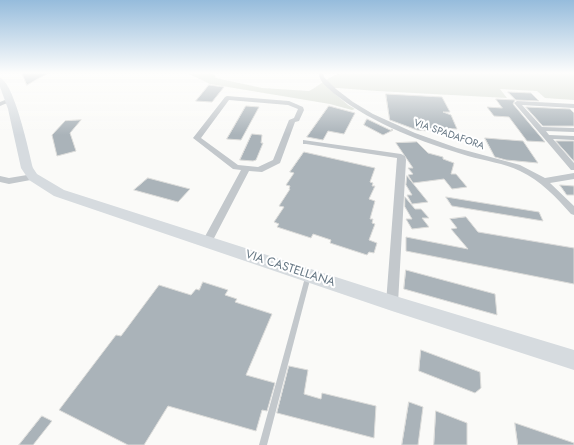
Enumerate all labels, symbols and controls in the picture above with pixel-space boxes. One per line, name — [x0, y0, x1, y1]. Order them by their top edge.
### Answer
street label: VIA SPADAFORA — [412, 117, 486, 153]
street label: VIA CASTELLANA — [243, 248, 337, 290]

